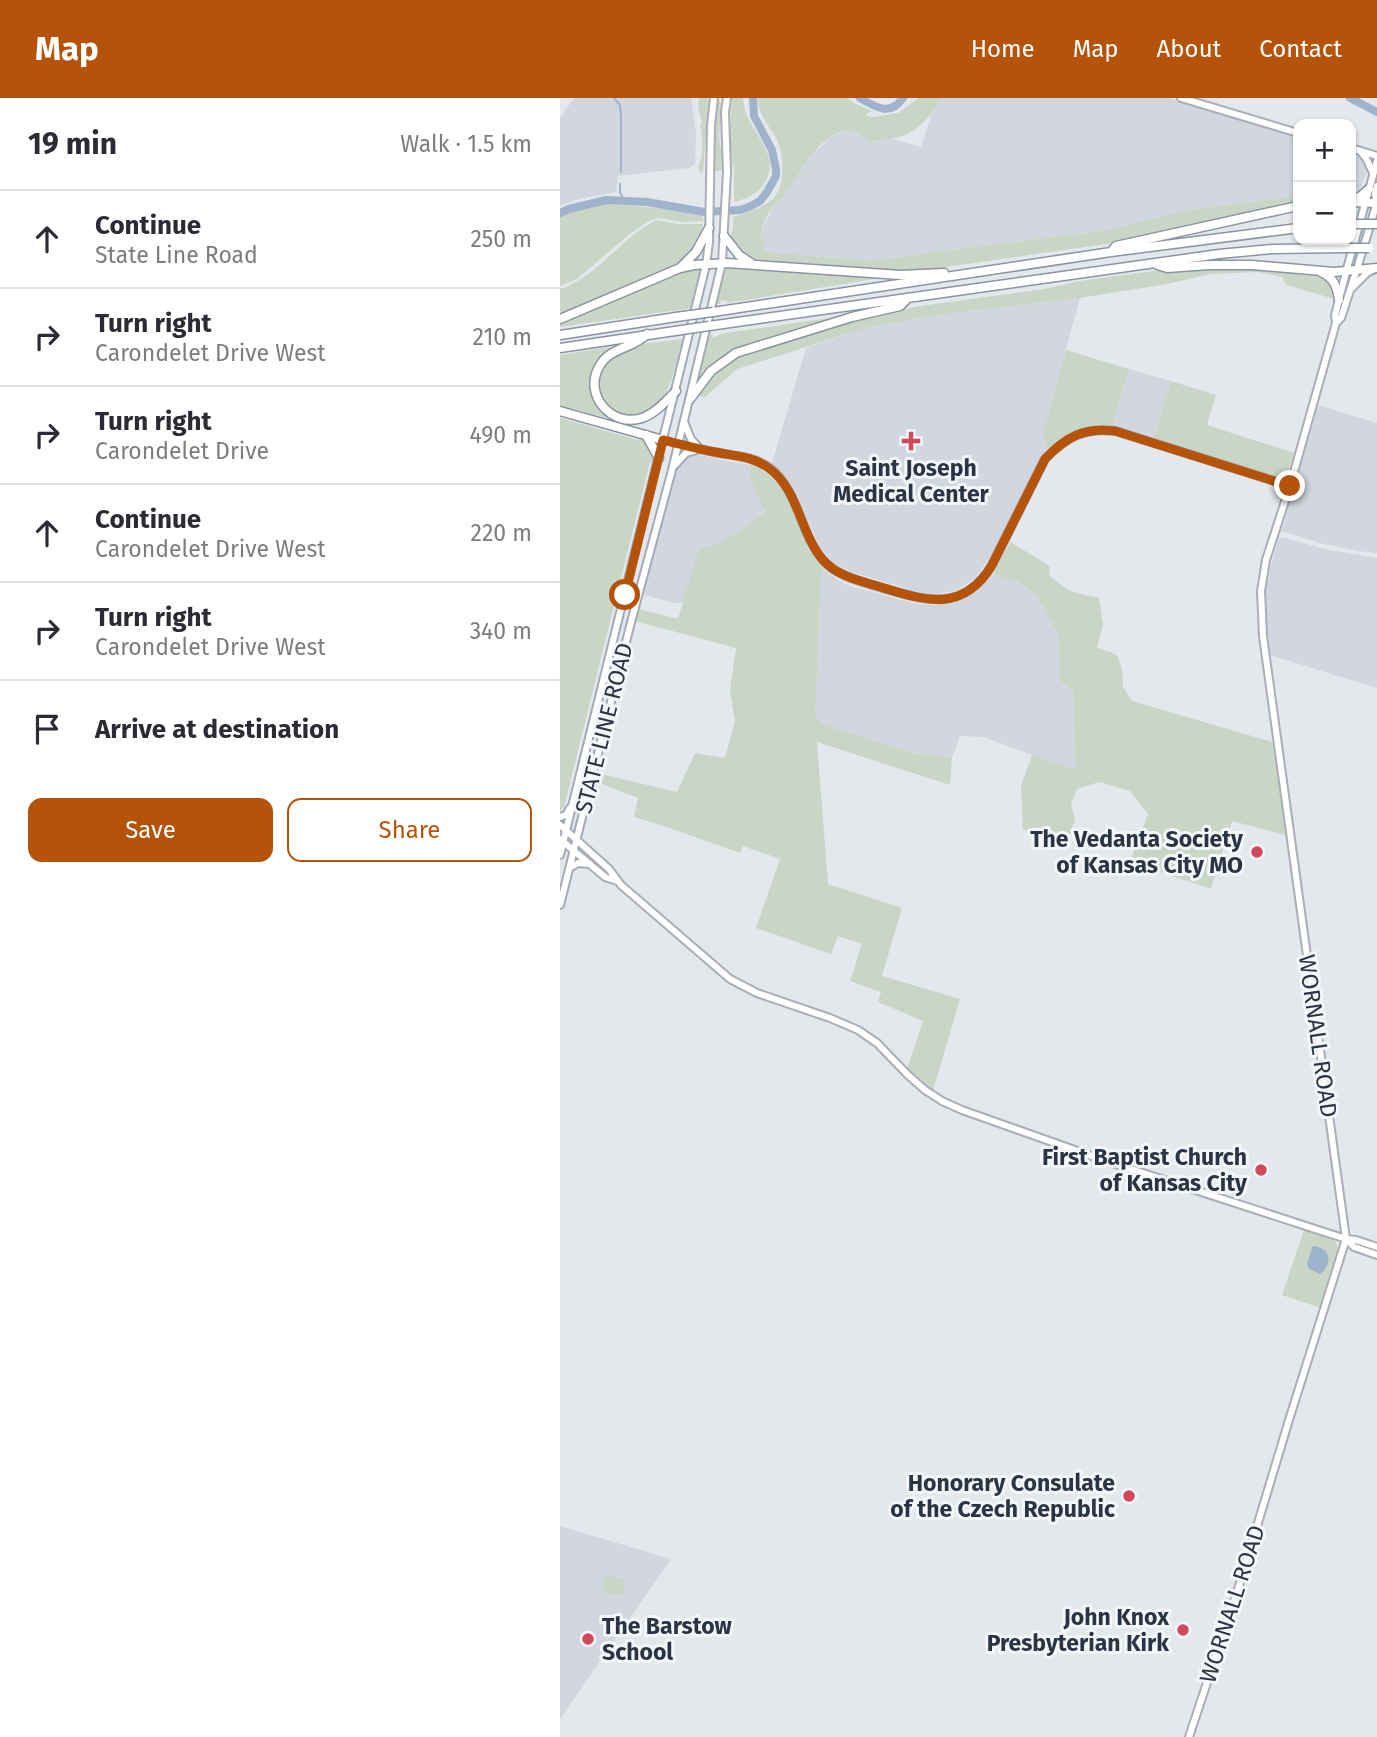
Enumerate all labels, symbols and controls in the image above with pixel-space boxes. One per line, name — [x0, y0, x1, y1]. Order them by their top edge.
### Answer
text: Map — [35, 29, 99, 69]
text: Home — [971, 35, 1035, 63]
text: Map — [1073, 35, 1119, 63]
text: About — [1157, 35, 1221, 63]
text: Contact — [1259, 35, 1342, 63]
map controls — [1293, 119, 1356, 245]
button: + — [1293, 119, 1356, 182]
text: 19 min — [28, 126, 117, 162]
text: Walk · 1.5 km — [400, 130, 532, 158]
button: − — [1293, 182, 1356, 245]
text: Continue — [95, 210, 201, 241]
icon: ahead — [28, 220, 66, 258]
text: 250 m — [470, 225, 532, 253]
text: State Line Road — [95, 241, 258, 269]
text: Turn right — [95, 308, 212, 339]
icon: right — [28, 318, 66, 356]
text: 210 m — [473, 323, 532, 351]
text: Carondelet Drive West — [95, 339, 325, 367]
text: Turn right — [95, 406, 212, 437]
icon: right — [28, 416, 66, 454]
text: 490 m — [470, 421, 532, 449]
marker: Saint Joseph Medical Center — [901, 431, 921, 451]
text: Carondelet Drive — [95, 437, 269, 465]
place label: Saint Joseph Medical Center — [833, 454, 990, 508]
route end — [1274, 470, 1305, 501]
text: Continue — [95, 504, 201, 535]
icon: ahead — [28, 514, 66, 552]
text: 220 m — [471, 519, 532, 547]
text: Carondelet Drive West — [95, 535, 325, 563]
route start — [609, 579, 640, 610]
text: Turn right — [95, 602, 212, 633]
icon: right — [28, 612, 66, 650]
text: 340 m — [470, 617, 532, 645]
text: Carondelet Drive West — [95, 633, 325, 661]
street label: STATE LINE ROAD — [569, 640, 639, 816]
icon: arrive — [28, 710, 66, 748]
text: Arrive at destination — [95, 714, 339, 745]
button: Save — [28, 798, 273, 862]
button: Share — [287, 798, 532, 862]
place label: The Vedanta Society of Kansas City MO — [1030, 825, 1244, 879]
marker: The Vedanta Society of Kansas City MO — [1249, 844, 1265, 860]
street label: WORNALL ROAD — [1293, 953, 1343, 1119]
place label: First Baptist Church of Kansas City — [1042, 1143, 1248, 1197]
marker: First Baptist Church of Kansas City — [1253, 1162, 1269, 1178]
place label: Honorary Consulate of the Czech Republic — [890, 1469, 1115, 1523]
marker: Honorary Consulate of the Czech Republic — [1121, 1488, 1137, 1504]
street label: WORNALL ROAD — [1193, 1522, 1271, 1686]
place label: John Knox Presbyterian Kirk — [987, 1603, 1169, 1657]
place label: The Barstow School — [602, 1612, 733, 1666]
marker: John Knox Presbyterian Kirk — [1175, 1622, 1191, 1638]
marker: The Barstow School — [580, 1631, 596, 1647]

